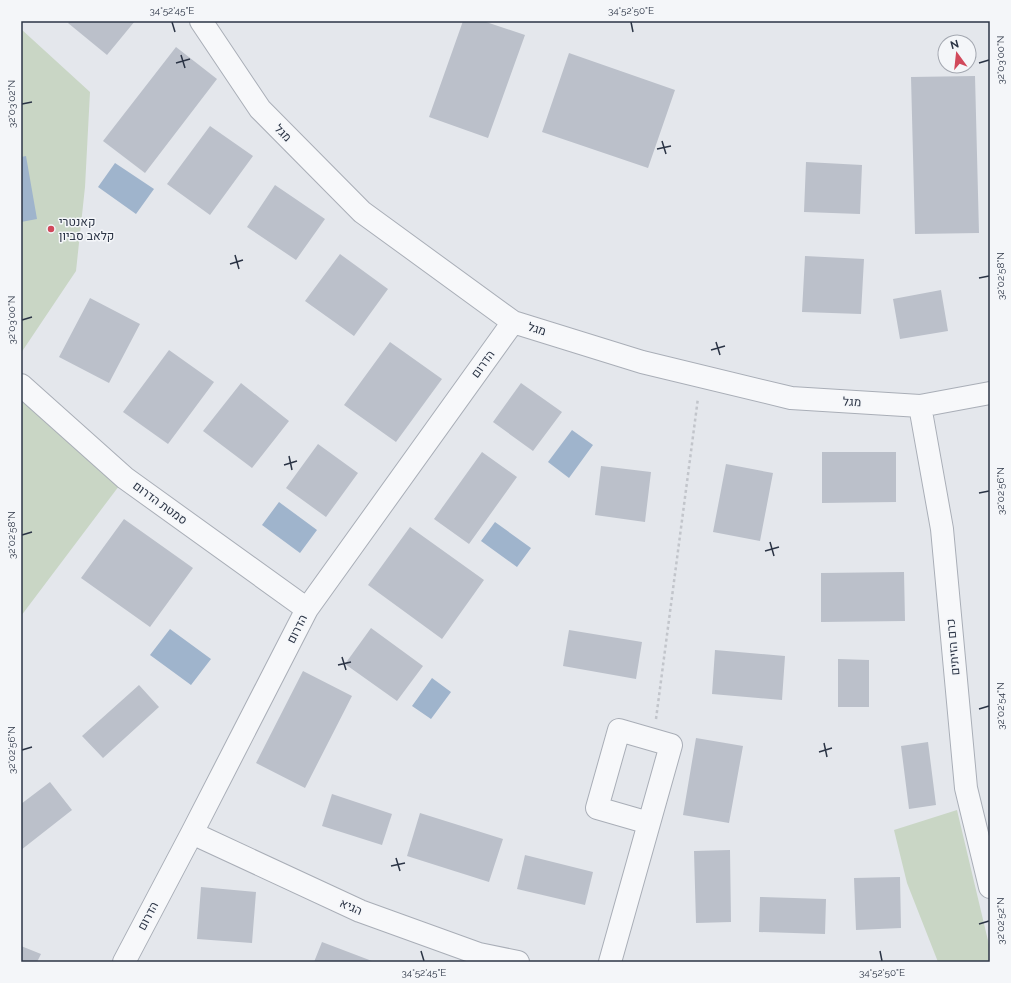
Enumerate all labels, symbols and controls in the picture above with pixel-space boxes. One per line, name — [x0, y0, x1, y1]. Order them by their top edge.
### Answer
text: 34°52'45"E — [150, 5, 194, 16]
text: 34°52'50"E — [608, 5, 654, 16]
north arrow — [937, 34, 977, 74]
text: 32°03'00"N — [995, 35, 1006, 85]
text: N — [949, 37, 960, 52]
text: 32°03'02"N — [6, 80, 17, 128]
street label: מגל — [272, 122, 294, 144]
place label: קאנטרי קלאב סביון — [59, 215, 114, 243]
marker: קאנטרי קלאב סביון — [46, 224, 56, 234]
text: 32°02'58"N — [995, 252, 1006, 300]
text: 32°03'00"N — [6, 295, 17, 345]
street label: מגל — [526, 320, 548, 338]
street label: הדרום — [468, 348, 498, 380]
street label: מגל — [842, 395, 862, 409]
text: 32°02'56"N — [995, 467, 1006, 515]
street label: סמטת הדרום — [130, 479, 190, 527]
text: 32°02'58"N — [6, 511, 17, 559]
street label: הדרום — [284, 612, 310, 646]
street label: כרם הזיתים — [944, 618, 962, 676]
text: 32°02'54"N — [995, 682, 1006, 730]
text: 32°02'56"N — [6, 726, 17, 774]
street label: הגיא — [338, 896, 364, 918]
text: 32°02'52"N — [995, 897, 1006, 945]
street label: הדרום — [135, 899, 161, 933]
text: 34°52'45"E — [402, 967, 446, 978]
text: 34°52'50"E — [859, 967, 905, 978]

